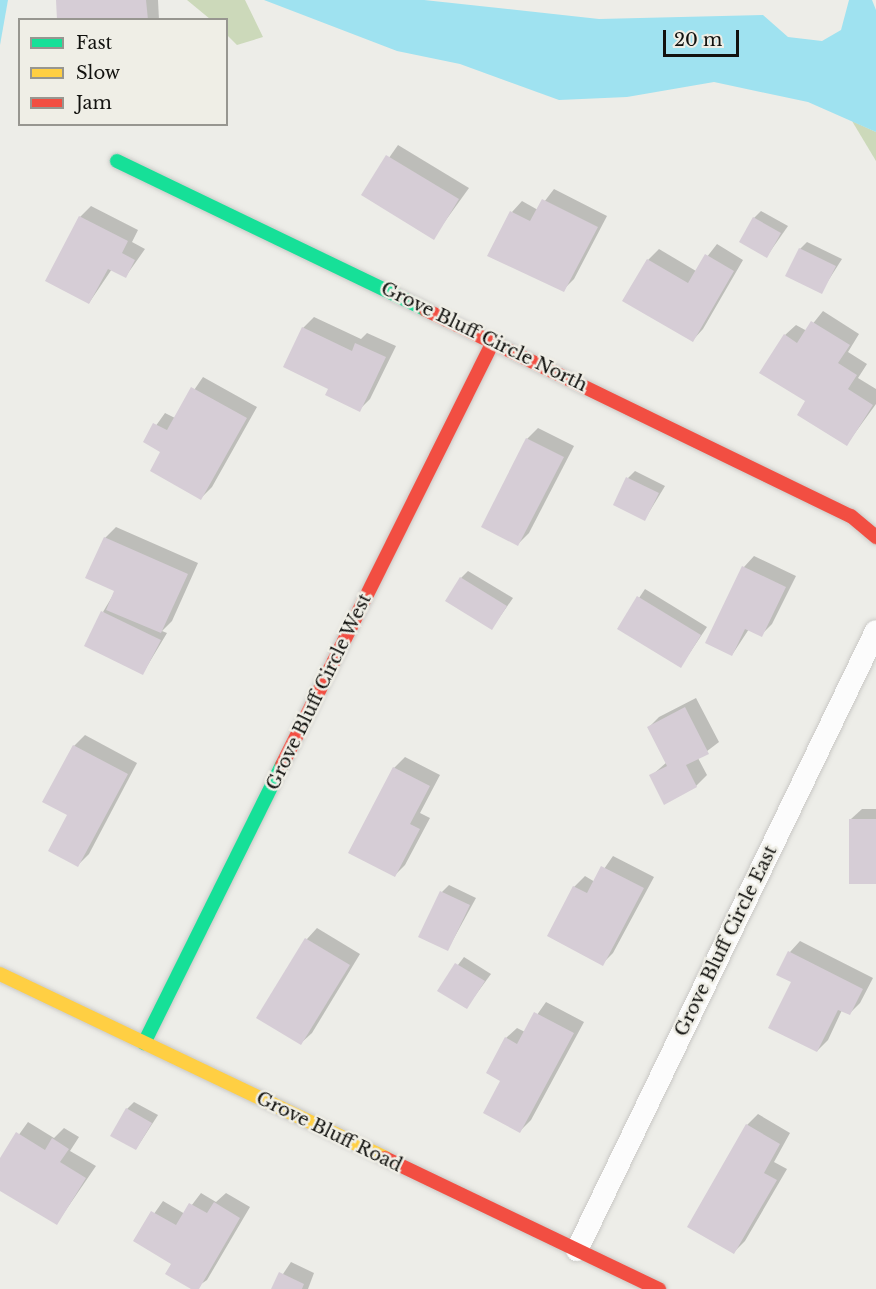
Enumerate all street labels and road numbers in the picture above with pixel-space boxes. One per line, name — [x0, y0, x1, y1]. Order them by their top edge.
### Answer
street label: Grove Bluff Circle North — [377, 278, 591, 396]
street label: Grove Bluff Circle West — [262, 590, 376, 794]
street label: Grove Bluff Circle East — [670, 842, 782, 1040]
street label: Grove Bluff Road — [253, 1087, 405, 1177]

